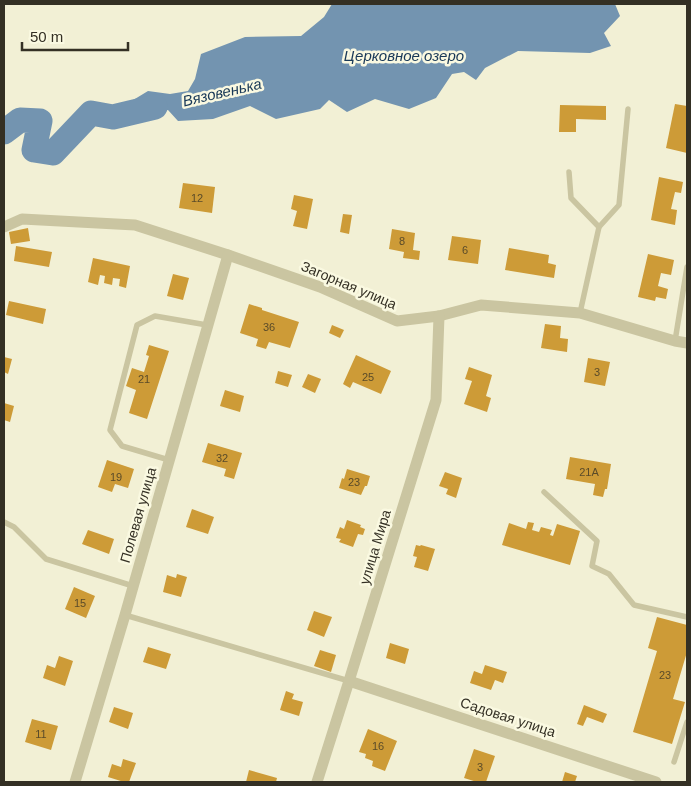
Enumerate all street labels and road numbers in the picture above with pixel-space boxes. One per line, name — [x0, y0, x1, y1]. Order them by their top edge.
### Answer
street label: Загорная улица — [299, 258, 399, 312]
street label: Полевая улица — [117, 465, 159, 565]
street label: улица Мира — [356, 507, 394, 586]
street label: Садовая улица — [458, 694, 558, 740]

